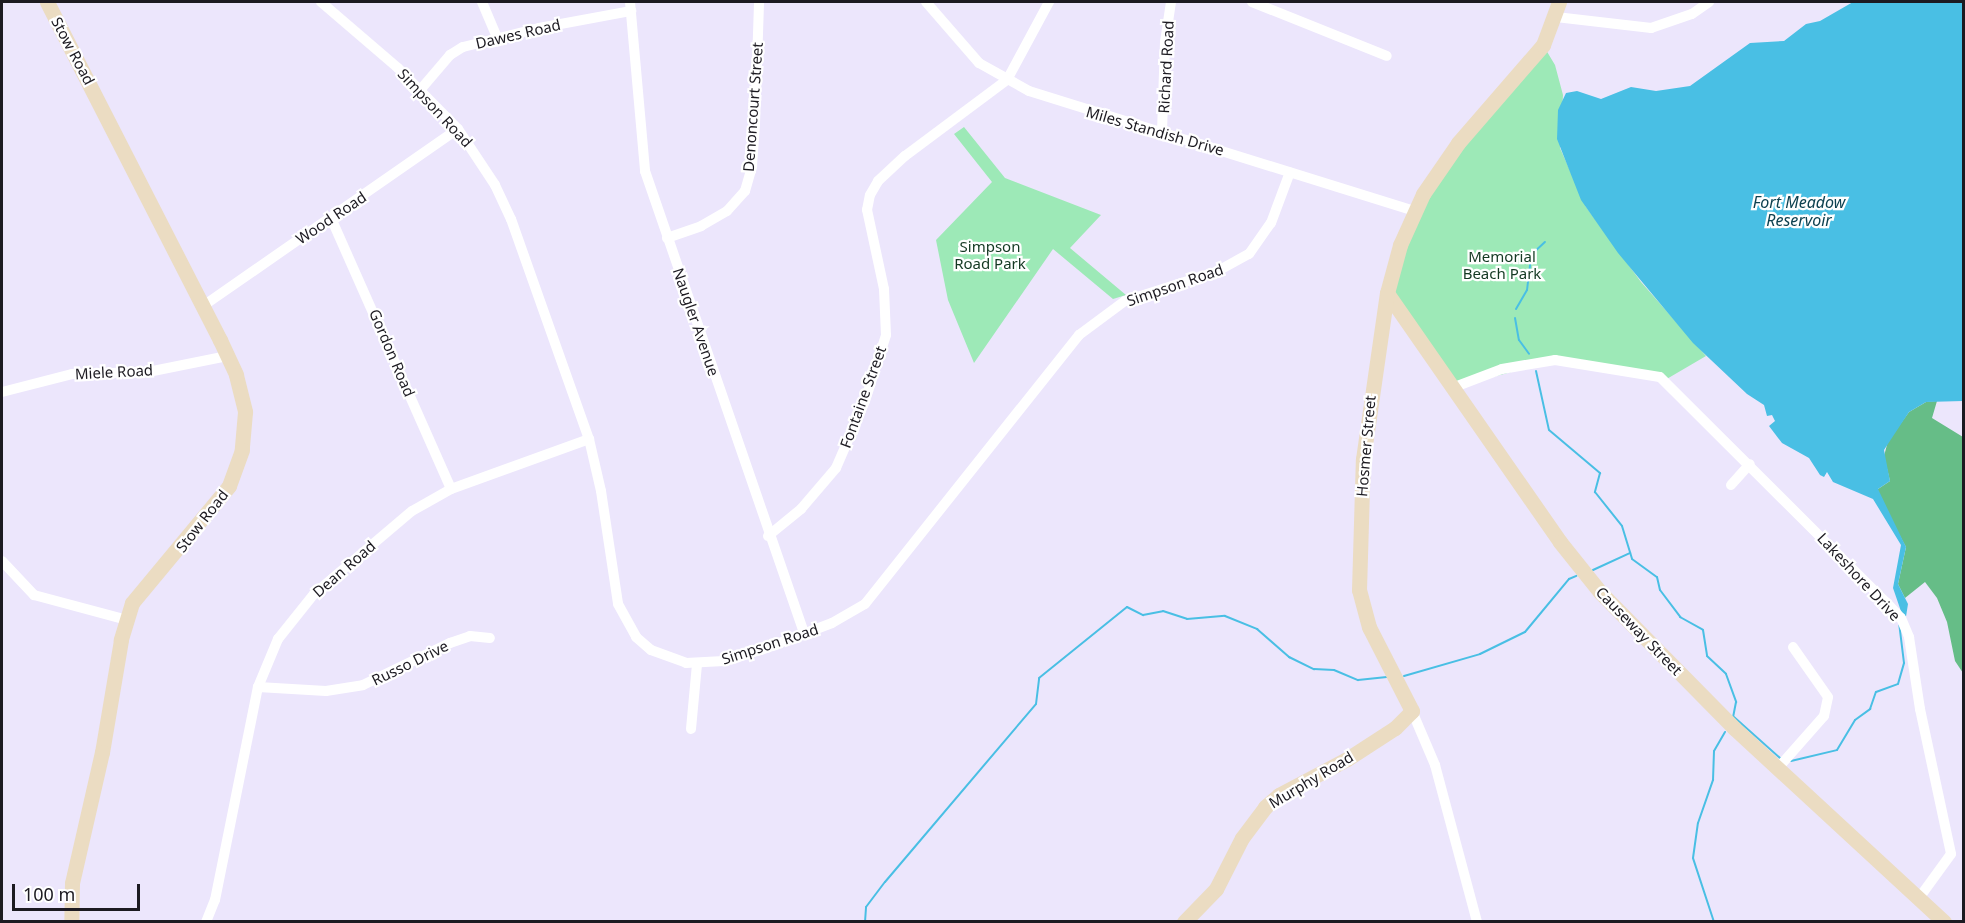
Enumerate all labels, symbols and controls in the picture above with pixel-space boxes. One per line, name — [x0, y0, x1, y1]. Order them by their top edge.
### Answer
street label: Stow Road — [48, 14, 98, 88]
street label: Dawes Road — [474, 15, 562, 53]
street label: Richard Road — [1155, 20, 1177, 114]
street label: Denoncourt Street — [739, 42, 767, 172]
street label: Simpson Road — [394, 65, 476, 151]
street label: Miles Standish Drive — [1084, 103, 1226, 159]
street label: Wood Road — [292, 188, 370, 248]
water label: Fort Meadow Reservoir — [1753, 192, 1845, 230]
park label: Simpson Road Park — [954, 237, 1026, 272]
park label: Memorial Beach Park — [1463, 247, 1541, 282]
street label: Simpson Road — [1124, 260, 1226, 310]
street label: Naugler Avenue — [669, 265, 723, 379]
street label: Gordon Road — [365, 306, 419, 400]
street label: Fontaine Street — [836, 343, 890, 451]
street label: Miele Road — [74, 361, 154, 383]
street label: Hosmer Street — [1353, 394, 1379, 498]
street label: Stow Road — [172, 486, 232, 556]
street label: Lakeshore Drive — [1814, 529, 1904, 625]
street label: Dean Road — [309, 537, 379, 601]
street label: Causeway Street — [1592, 583, 1686, 679]
street label: Simpson Road — [719, 620, 821, 668]
street label: Russo Drive — [369, 637, 451, 689]
street label: Murphy Road — [1266, 748, 1356, 812]
scale bar — [15, 872, 142, 910]
text: 100 m — [23, 882, 75, 906]

